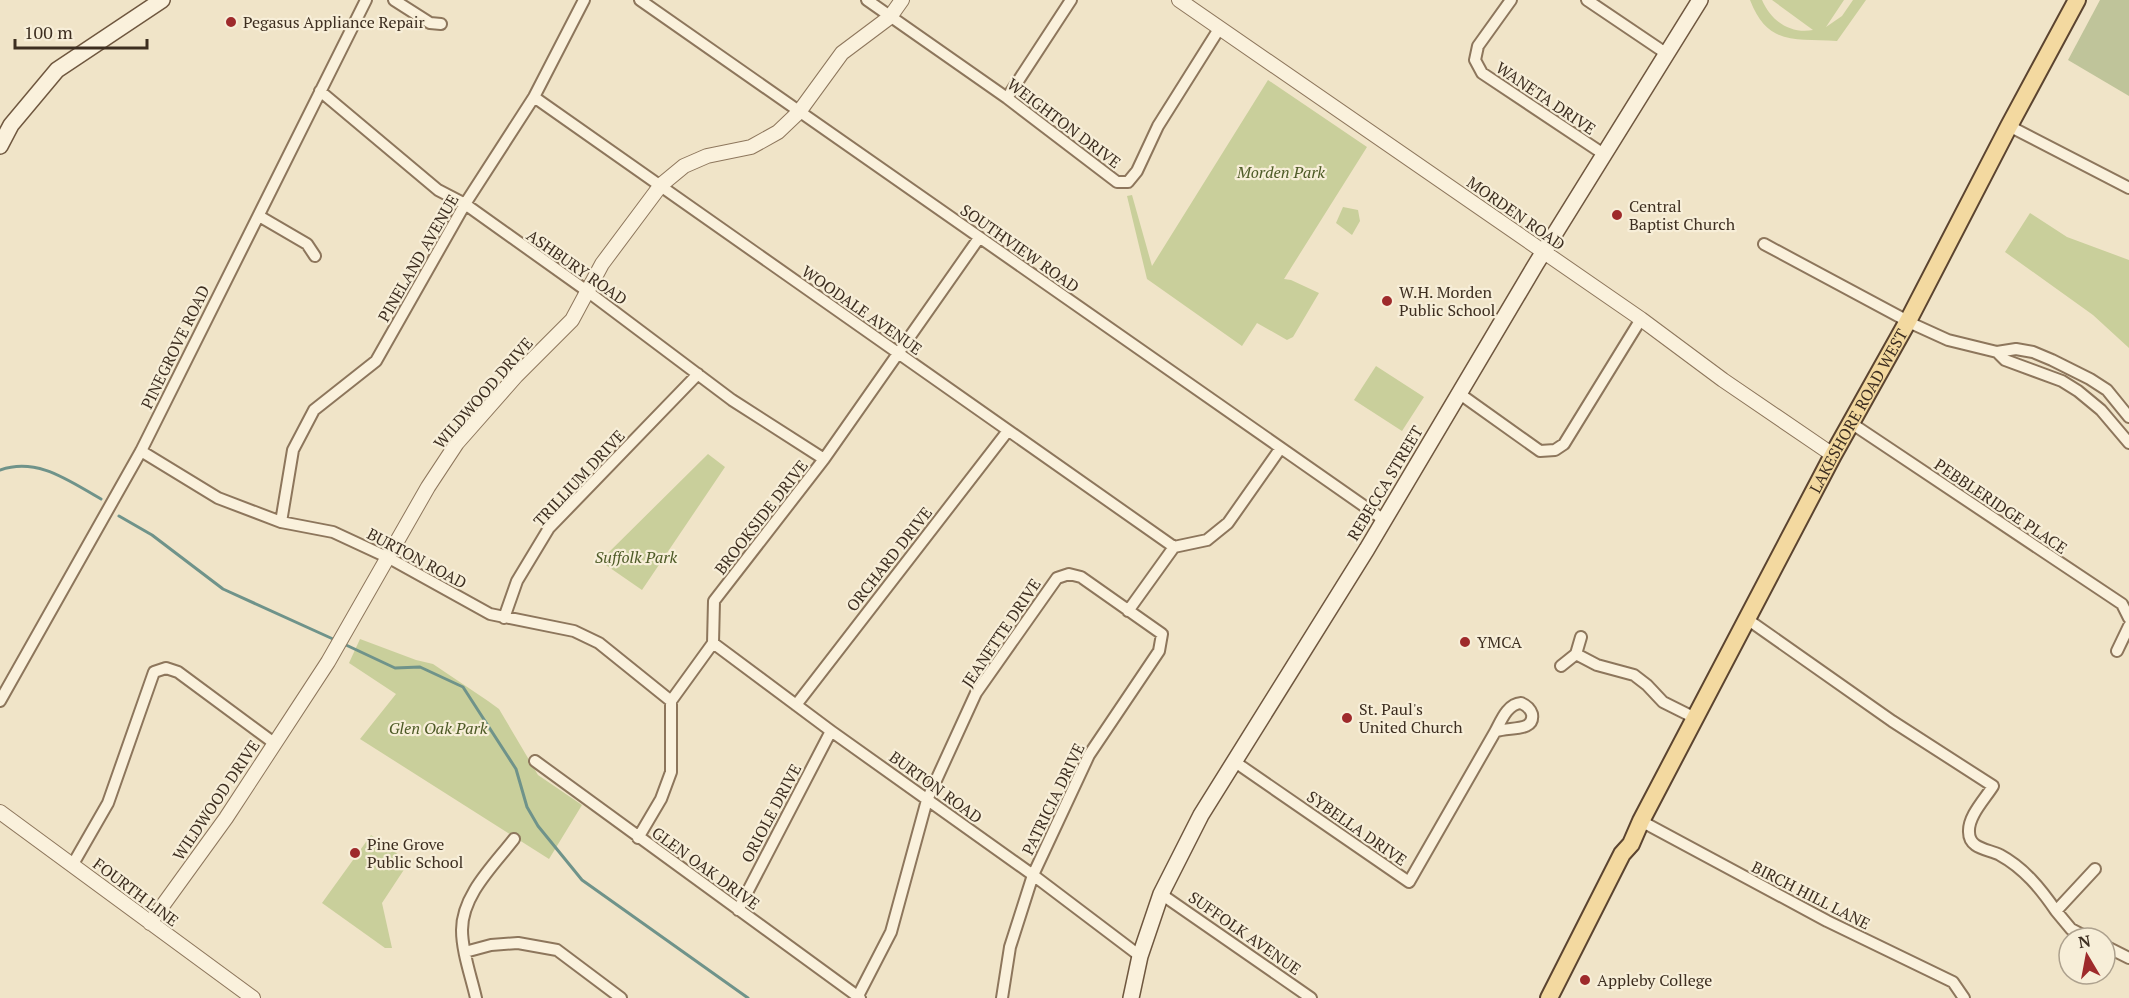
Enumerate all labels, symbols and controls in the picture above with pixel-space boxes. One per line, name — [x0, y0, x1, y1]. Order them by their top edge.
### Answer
place label: Pegasus Appliance Repair — [243, 11, 425, 33]
scale bar — [15, 12, 147, 50]
marker: Pegasus Appliance Repair — [224, 15, 238, 29]
text: 100 m — [24, 20, 73, 44]
street label: WANETA DRIVE — [1492, 56, 1600, 140]
street label: WEIGHTON DRIVE — [1003, 73, 1125, 173]
park label: Morden Park — [1236, 161, 1325, 183]
street label: MORDEN ROAD — [1463, 171, 1569, 255]
street label: PINELAND AVENUE — [373, 190, 463, 326]
place label: Central Baptist Church — [1629, 195, 1736, 235]
street label: SOUTHVIEW ROAD — [956, 199, 1084, 297]
marker: Central Baptist Church — [1610, 208, 1624, 222]
street label: ASHBURY ROAD — [522, 224, 632, 310]
street label: WOODALE AVENUE — [797, 260, 927, 360]
street label: PINEGROVE ROAD — [135, 281, 215, 413]
place label: W.H. Morden Public School — [1399, 281, 1496, 321]
marker: W.H. Morden Public School — [1380, 294, 1394, 308]
street label: LAKESHORE ROAD WEST — [1804, 325, 1912, 497]
street label: WILDWOOD DRIVE — [428, 333, 538, 453]
street label: REBECCA STREET — [1342, 421, 1428, 544]
street label: TRILLIUM DRIVE — [528, 425, 630, 531]
street label: PEBBLERIDGE PLACE — [1930, 453, 2072, 559]
street label: BROOKSIDE DRIVE — [709, 455, 813, 579]
street label: ORCHARD DRIVE — [841, 502, 937, 616]
street label: BURTON ROAD — [363, 522, 471, 594]
park label: Suffolk Park — [595, 546, 677, 568]
street label: JEANETTE DRIVE — [956, 574, 1046, 692]
place label: YMCA — [1477, 631, 1522, 653]
marker: YMCA — [1458, 635, 1472, 649]
place label: St. Paul's United Church — [1359, 698, 1463, 738]
marker: St. Paul's United Church — [1340, 711, 1354, 725]
park label: Glen Oak Park — [389, 717, 488, 739]
street label: WILDWOOD DRIVE — [167, 735, 265, 865]
street label: PATRICIA DRIVE — [1016, 740, 1090, 858]
street label: BURTON ROAD — [885, 746, 987, 828]
street label: ORIOLE DRIVE — [736, 760, 806, 866]
street label: SYBELLA DRIVE — [1303, 785, 1411, 871]
street label: GLEN OAK DRIVE — [648, 821, 764, 915]
place label: Pine Grove Public School — [367, 833, 464, 873]
marker: Pine Grove Public School — [348, 846, 362, 860]
street label: FOURTH LINE — [89, 853, 183, 931]
street label: BIRCH HILL LANE — [1748, 856, 1874, 934]
street label: SUFFOLK AVENUE — [1184, 886, 1306, 980]
north arrow — [2057, 926, 2117, 986]
text: N — [2077, 929, 2092, 953]
place label: Appleby College — [1597, 969, 1712, 991]
marker: Appleby College — [1578, 973, 1592, 987]

